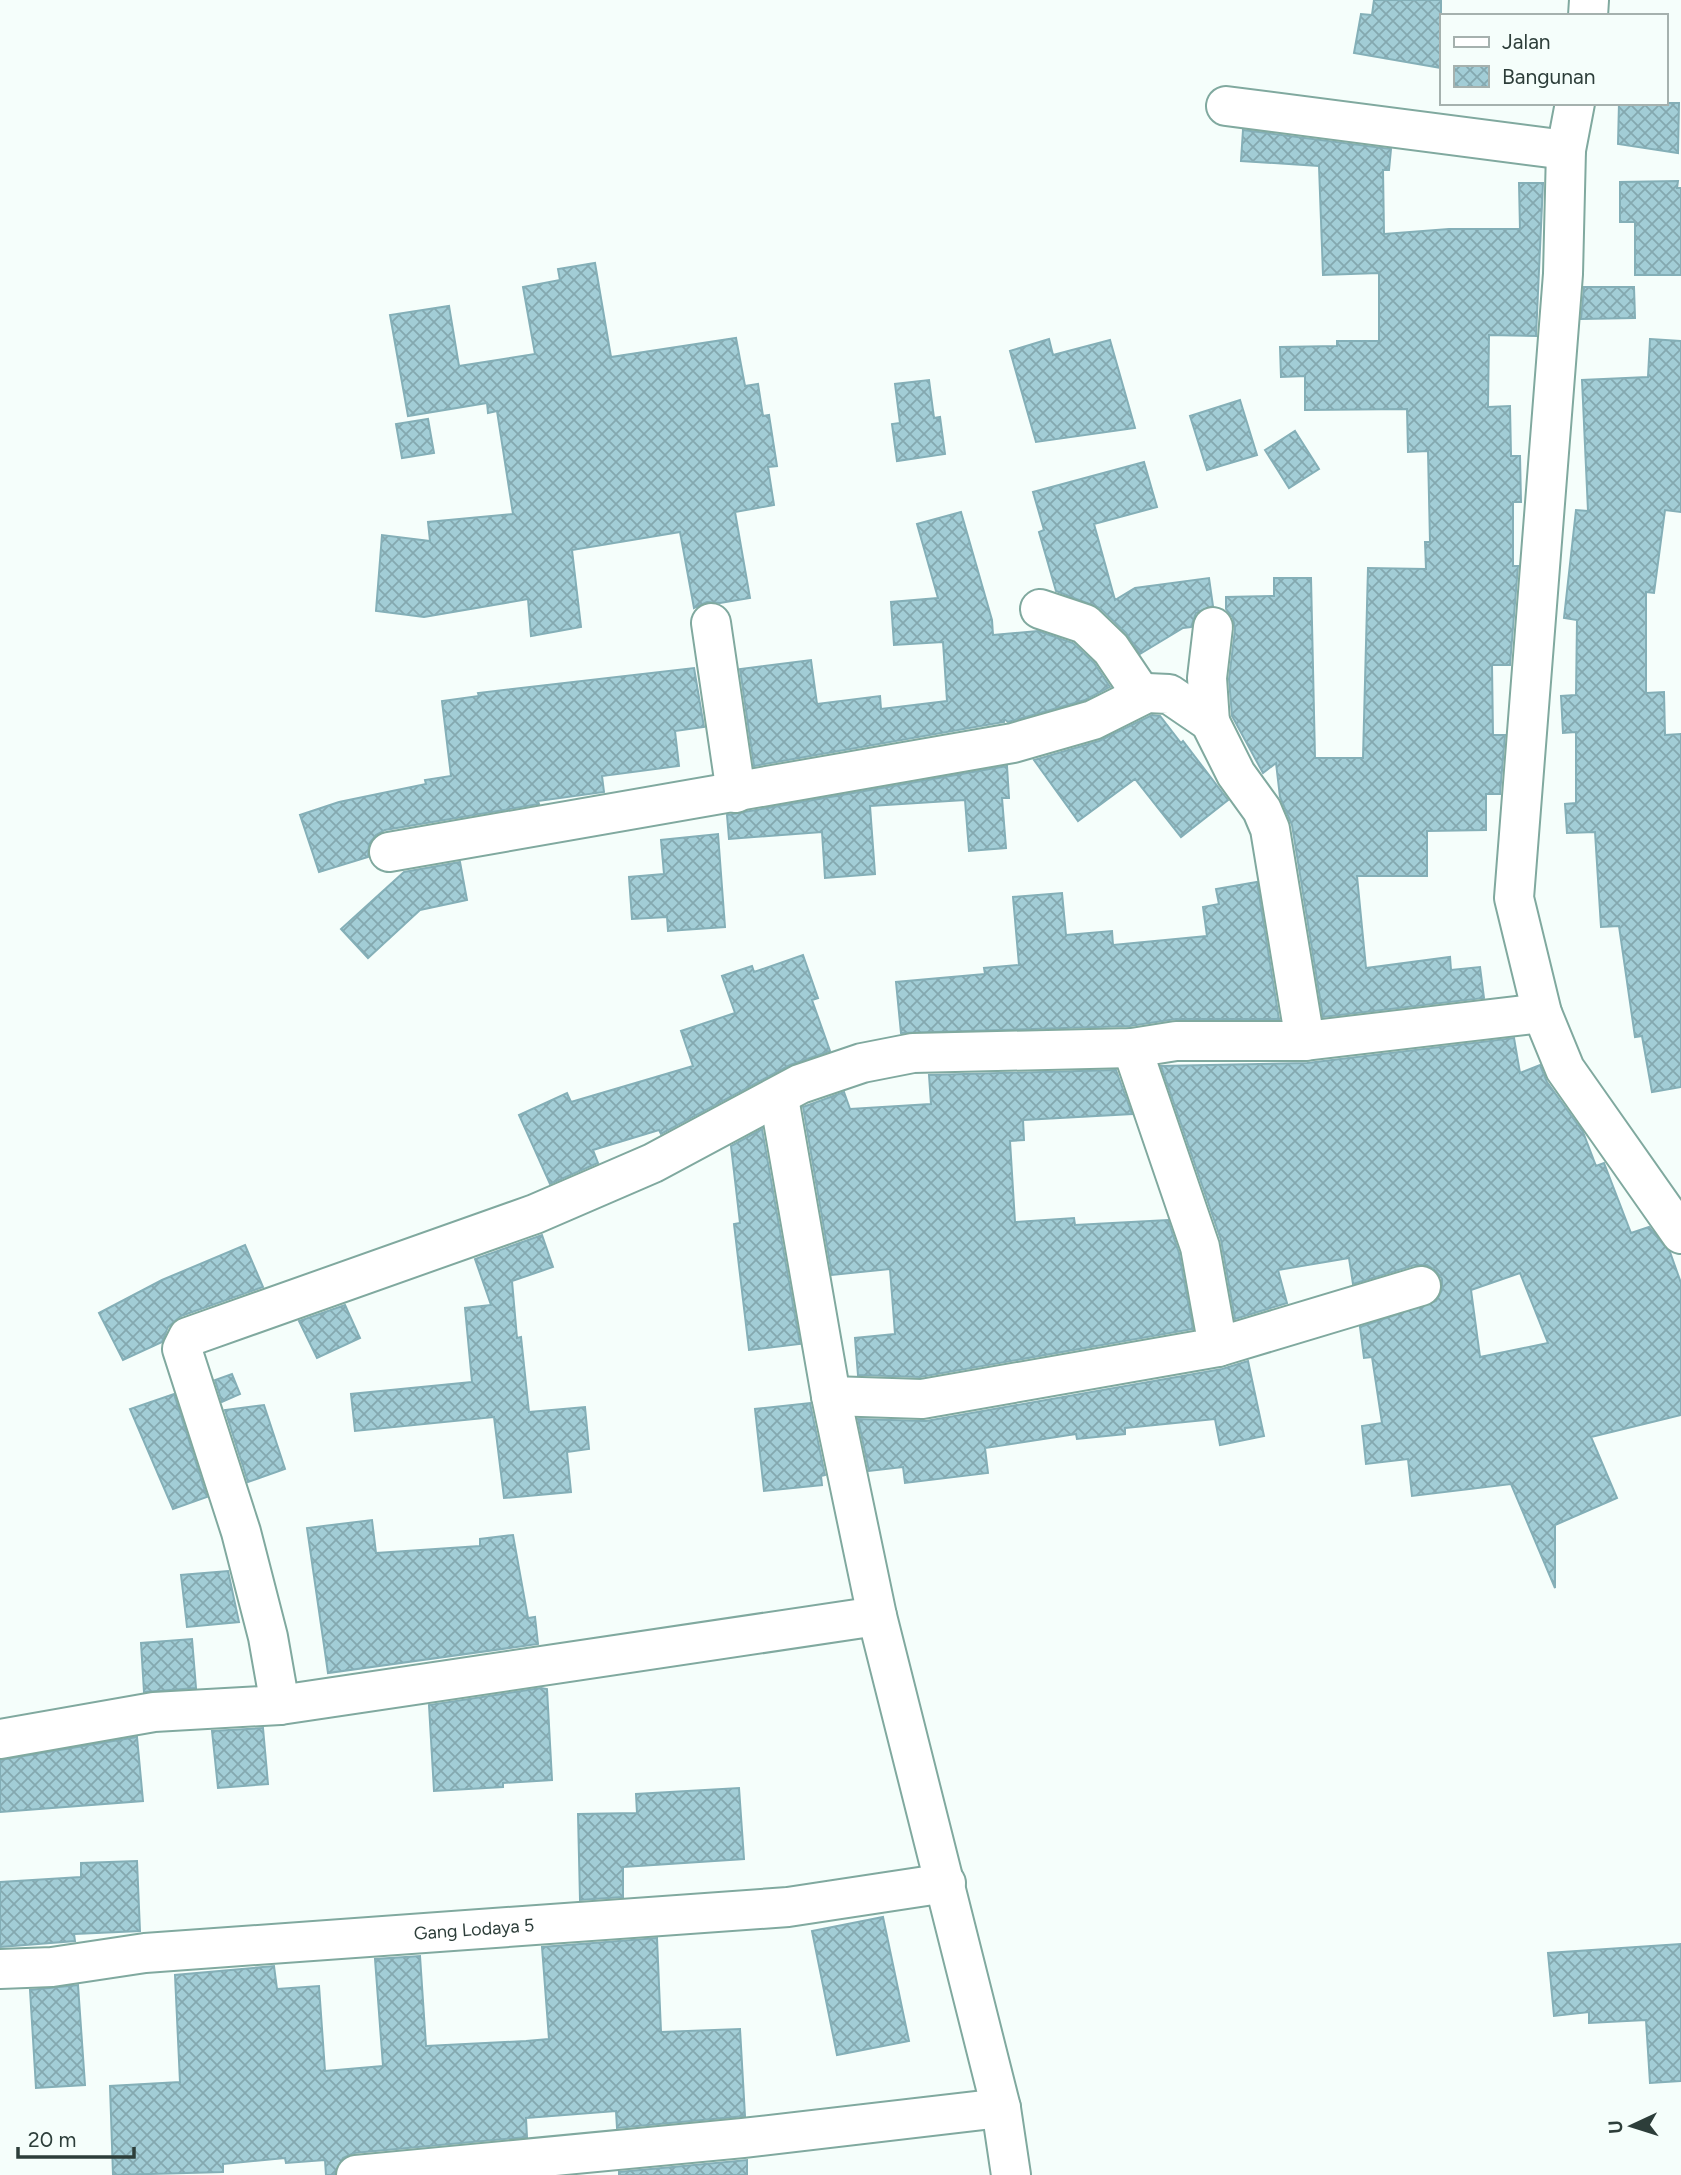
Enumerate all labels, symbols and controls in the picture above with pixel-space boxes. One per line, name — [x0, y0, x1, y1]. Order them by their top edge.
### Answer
legend — [1440, 14, 1667, 105]
text: Jalan — [1502, 29, 1551, 54]
text: Bangunan — [1502, 64, 1595, 89]
street label: Gang Lodaya 5 — [413, 1914, 535, 1945]
north arrow — [1597, 2091, 1667, 2161]
scale bar — [18, 2116, 133, 2160]
text: U — [1604, 2120, 1627, 2135]
text: 20 m — [28, 2127, 76, 2152]

